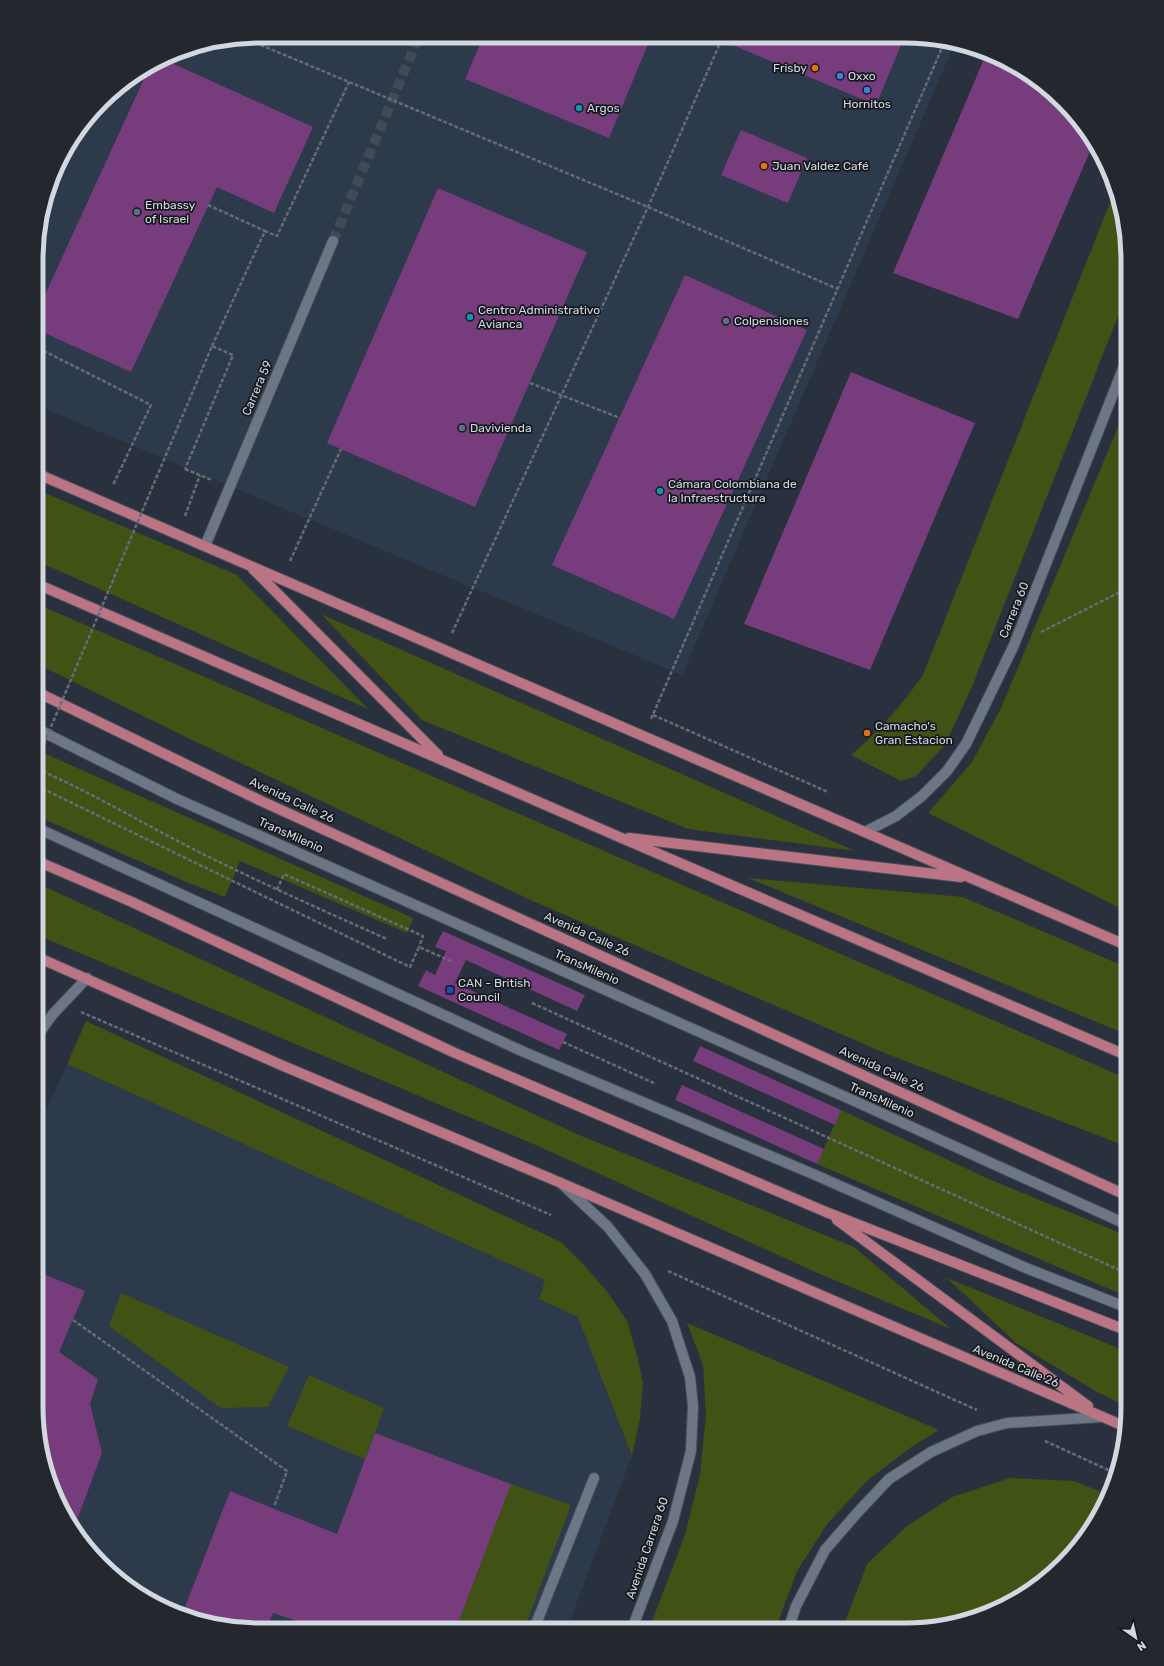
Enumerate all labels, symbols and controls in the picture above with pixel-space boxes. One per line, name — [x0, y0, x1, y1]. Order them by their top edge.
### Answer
place label: Frisby — [773, 61, 807, 75]
marker: Frisby — [810, 63, 820, 73]
place label: Oxxo — [848, 69, 876, 83]
marker: Oxxo — [835, 71, 845, 81]
marker: Hornitos — [862, 85, 872, 95]
place label: Hornitos — [843, 97, 891, 111]
place label: Argos — [587, 101, 620, 115]
marker: Argos — [574, 103, 584, 113]
place label: Juan Valdez Café — [772, 159, 869, 173]
marker: Juan Valdez Café — [759, 161, 769, 171]
place label: Embassy of Israel — [145, 198, 196, 226]
marker: Embassy of Israel — [132, 207, 142, 217]
place label: Centro Administrativo Avianca — [478, 303, 600, 331]
marker: Centro Administrativo Avianca — [465, 312, 475, 322]
place label: Colpensiones — [734, 314, 809, 328]
marker: Colpensiones — [721, 316, 731, 326]
street label: Carrera 59 — [239, 358, 275, 418]
place label: Davivienda — [470, 421, 532, 435]
marker: Davivienda — [457, 423, 467, 433]
place label: Cámara Colombiana de la Infraestructura — [668, 477, 797, 505]
marker: Cámara Colombiana de la Infraestructura — [655, 486, 665, 496]
street label: Carrera 60 — [996, 580, 1032, 640]
place label: Camacho's Gran Estacion — [875, 719, 953, 747]
marker: Camacho's Gran Estacion — [862, 728, 872, 738]
street label: Avenida Calle 26 — [247, 774, 337, 826]
street label: TransMilenio — [256, 814, 326, 856]
street label: Avenida Calle 26 — [542, 909, 632, 959]
street label: TransMilenio — [552, 946, 622, 988]
place label: CAN - British Council — [458, 976, 530, 1004]
marker: CAN - British Council — [445, 985, 455, 995]
street label: Avenida Calle 26 — [837, 1043, 927, 1095]
street label: TransMilenio — [847, 1079, 917, 1121]
street label: Avenida Calle 26 — [971, 1342, 1061, 1390]
street label: Avenida Carrera 60 — [623, 1495, 671, 1601]
north arrow — [1116, 1618, 1156, 1658]
text: N — [1134, 1638, 1148, 1654]

